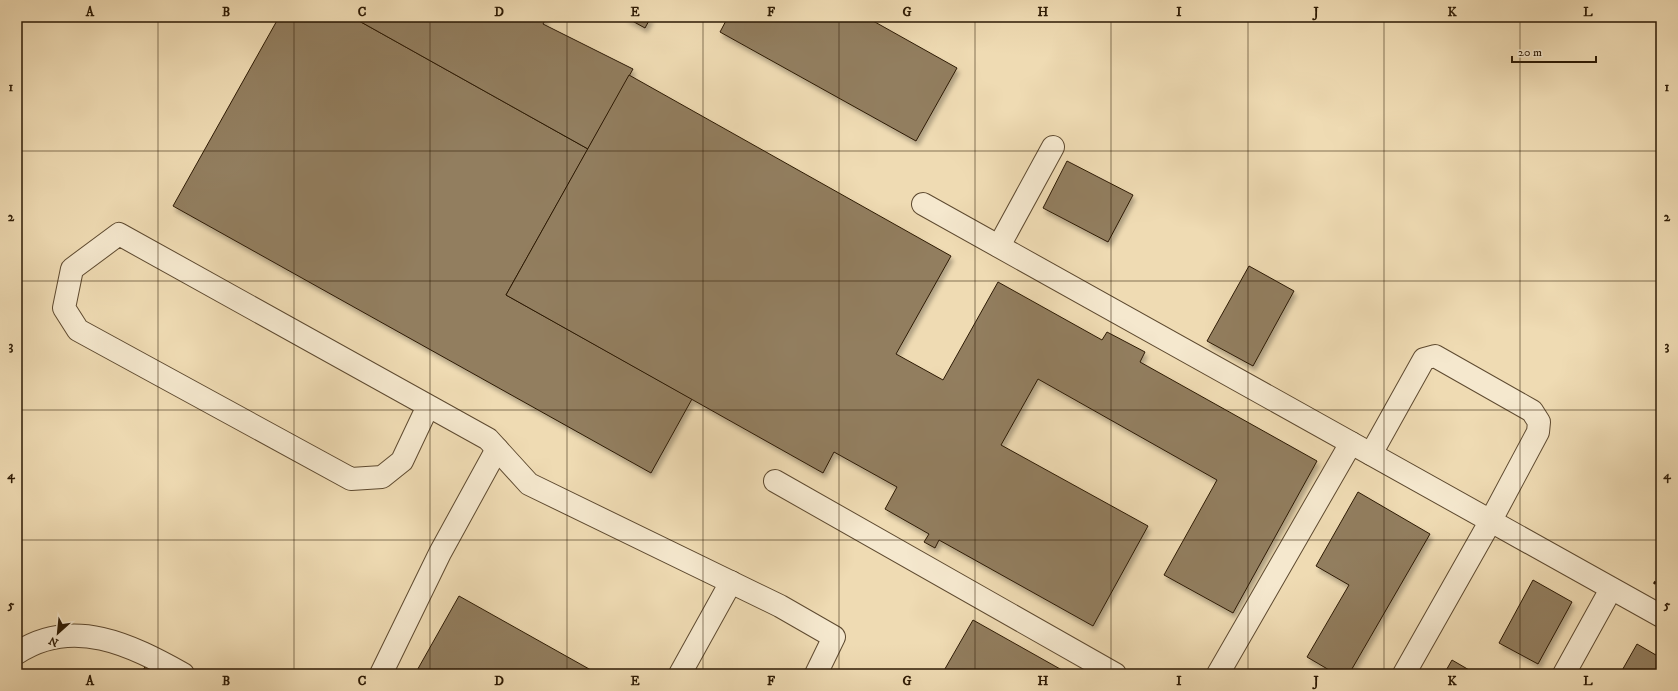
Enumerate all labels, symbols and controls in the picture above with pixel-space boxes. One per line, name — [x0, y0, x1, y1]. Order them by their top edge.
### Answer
text: A — [85, 4, 95, 20]
text: B — [222, 4, 230, 20]
text: C — [358, 4, 367, 20]
text: D — [494, 4, 504, 20]
text: E — [630, 4, 640, 20]
text: F — [767, 4, 776, 20]
text: G — [902, 4, 912, 20]
text: H — [1038, 4, 1049, 20]
text: I — [1176, 4, 1182, 20]
text: J — [1311, 4, 1319, 21]
text: K — [1447, 4, 1457, 20]
text: L — [1583, 4, 1593, 20]
scale bar — [1512, 38, 1596, 64]
text: 20 m — [1518, 45, 1542, 60]
text: 1 — [9, 79, 14, 95]
text: 1 — [1665, 79, 1670, 95]
text: 2 — [8, 209, 15, 225]
text: 2 — [1664, 209, 1671, 225]
text: 3 — [9, 338, 14, 354]
text: 3 — [1665, 338, 1670, 354]
text: 4 — [6, 467, 15, 484]
text: 4 — [1662, 467, 1671, 484]
text: 5 — [7, 597, 15, 613]
text: 5 — [1663, 597, 1671, 613]
north arrow — [38, 613, 78, 653]
text: N — [47, 633, 61, 649]
text: A — [85, 673, 95, 689]
text: B — [222, 673, 230, 689]
text: C — [358, 673, 367, 689]
text: D — [494, 673, 504, 689]
text: E — [630, 673, 640, 689]
text: F — [767, 673, 776, 689]
text: G — [902, 673, 912, 689]
text: H — [1038, 673, 1049, 689]
text: I — [1176, 673, 1182, 689]
text: J — [1311, 673, 1319, 690]
text: K — [1447, 673, 1457, 689]
text: L — [1583, 673, 1593, 689]

